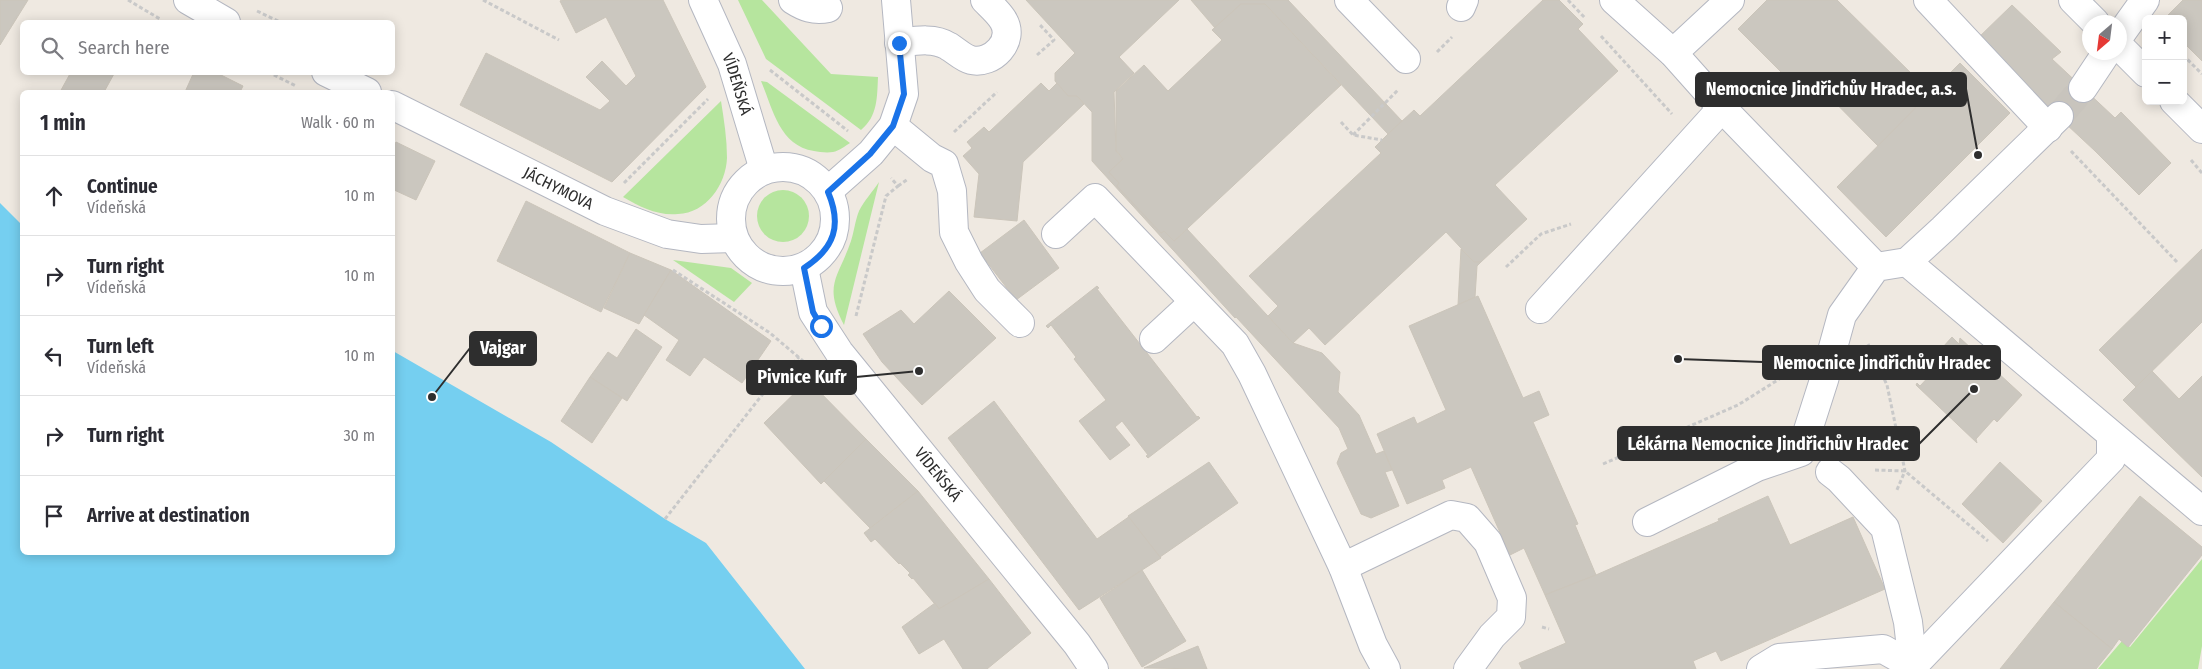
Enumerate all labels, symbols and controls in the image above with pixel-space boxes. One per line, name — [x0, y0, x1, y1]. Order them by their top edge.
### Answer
north arrow — [2082, 15, 2127, 60]
map controls — [2142, 15, 2187, 105]
button: + — [2142, 15, 2187, 60]
search box — [20, 20, 395, 75]
route end — [888, 32, 911, 55]
icon: search — [38, 34, 66, 62]
text: Search here — [78, 36, 170, 59]
street label: VÍDEŇSKÁ — [719, 50, 756, 118]
button: − — [2142, 60, 2187, 105]
callout: Nemocnice Jindřichův Hradec, a.s. — [1696, 73, 1966, 106]
text: Nemocnice Jindřichův Hradec, a.s. — [1706, 78, 1956, 100]
text: 1 min — [40, 110, 86, 136]
text: Walk · 60 m — [301, 113, 375, 132]
street label: JÁCHYMOVA — [520, 162, 597, 214]
text: Continue — [87, 175, 158, 198]
icon: ahead — [40, 182, 68, 210]
text: 10 m — [344, 186, 375, 205]
text: Vídeňská — [87, 198, 146, 217]
text: Turn right — [87, 255, 164, 278]
icon: right — [40, 262, 68, 290]
text: 10 m — [344, 266, 375, 285]
text: Vídeňská — [87, 278, 146, 297]
route start — [810, 315, 833, 338]
callout: Vajgar — [470, 332, 536, 365]
text: Turn left — [87, 335, 154, 358]
text: Vajgar — [479, 337, 527, 359]
icon: left — [40, 342, 68, 370]
text: 10 m — [344, 346, 375, 365]
callout: Nemocnice Jindřichův Hradec — [1763, 346, 2000, 379]
text: Nemocnice Jindřichův Hradec — [1773, 352, 1991, 374]
text: Vídeňská — [87, 358, 146, 377]
callout: Pivnice Kufr — [747, 361, 856, 394]
text: Pivnice Kufr — [757, 366, 847, 388]
icon: right — [40, 422, 68, 450]
text: Turn right — [87, 424, 164, 447]
text: 30 m — [343, 426, 375, 445]
callout: Lékárna Nemocnice Jindřichův Hradec — [1618, 427, 1919, 460]
text: Lékárna Nemocnice Jindřichův Hradec — [1627, 433, 1909, 455]
street label: VÍDEŇSKÁ — [911, 443, 966, 505]
icon: arrive — [40, 502, 68, 530]
text: Arrive at destination — [87, 504, 250, 527]

